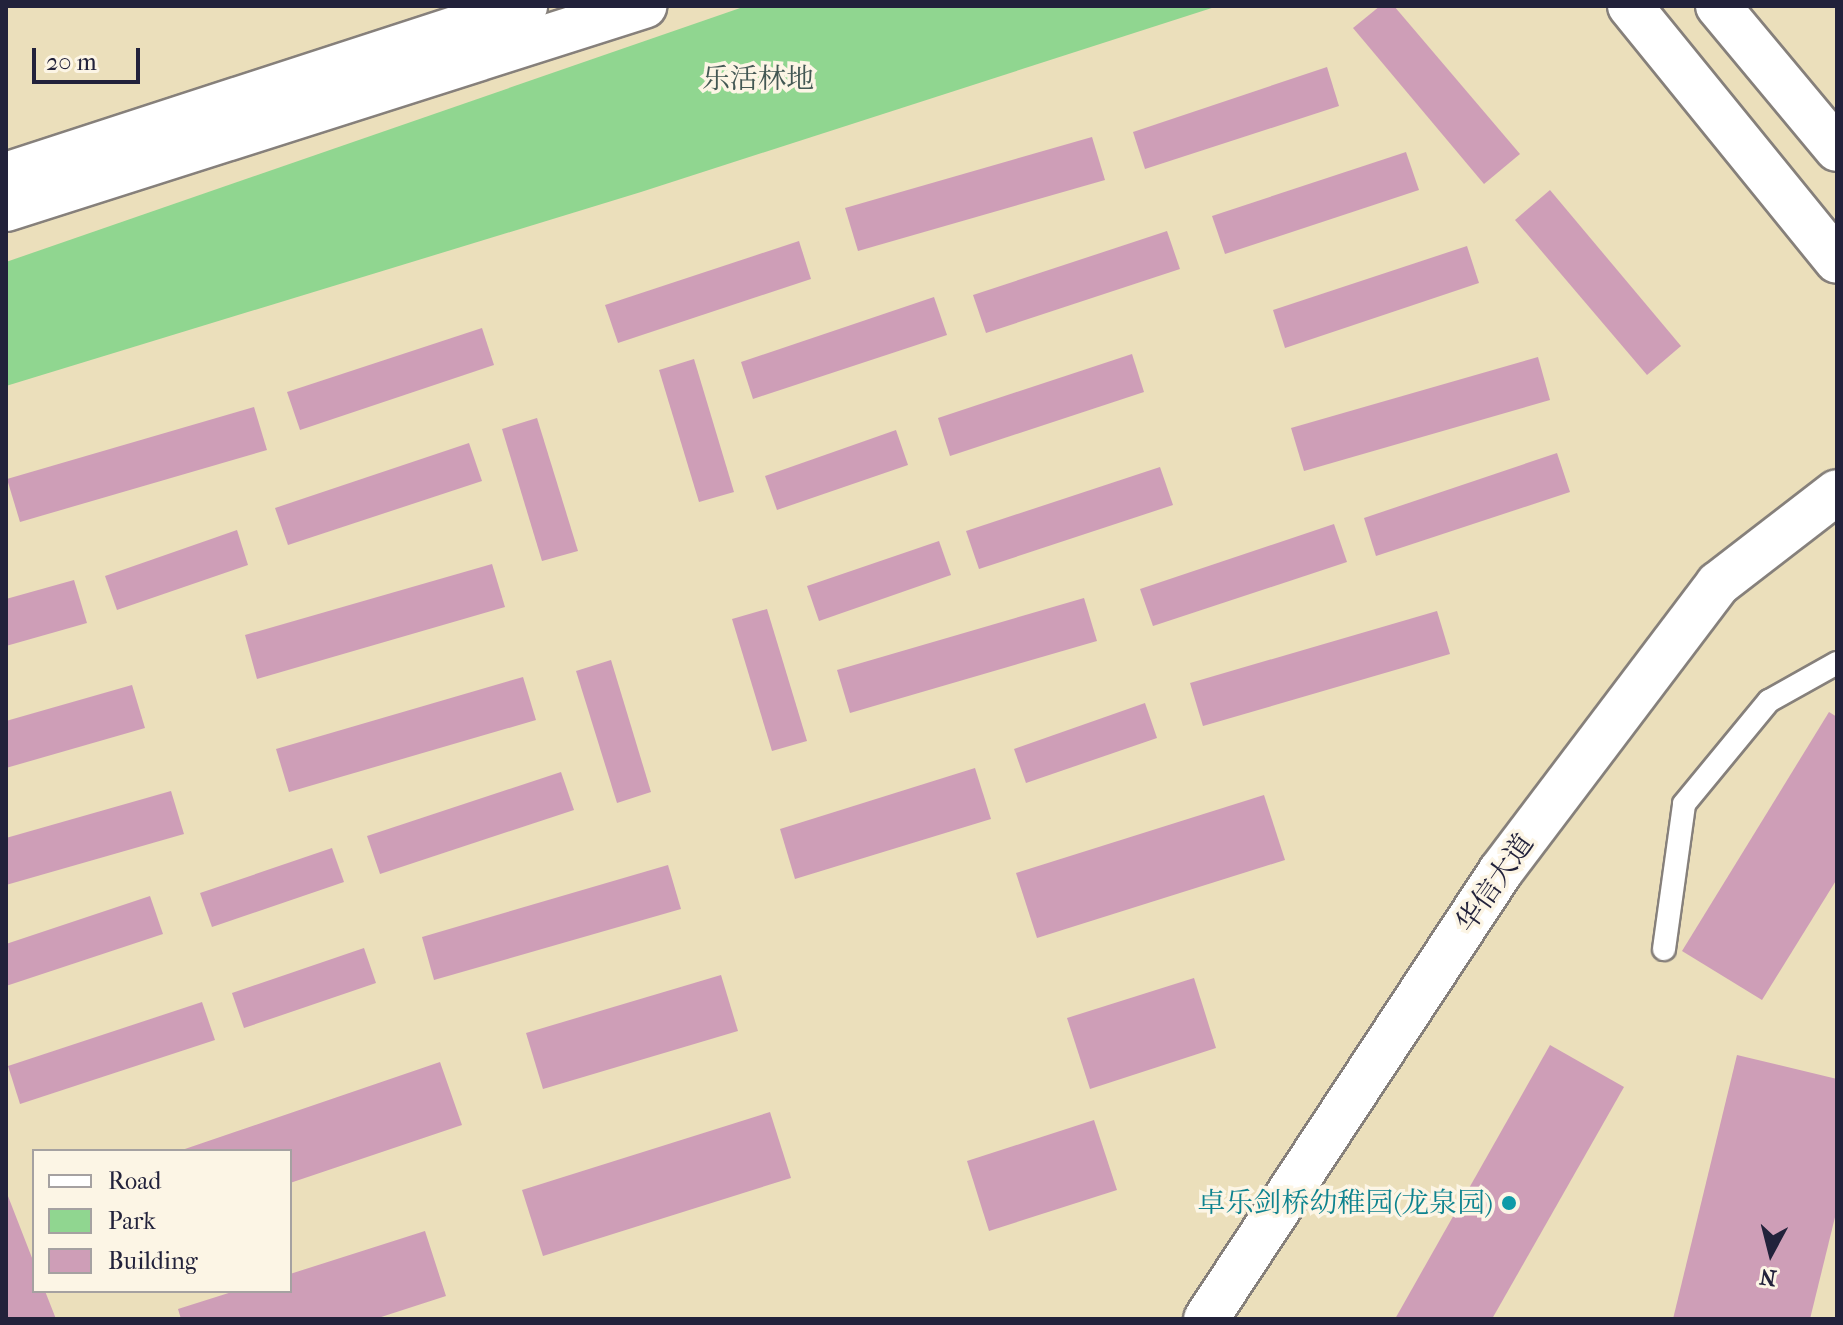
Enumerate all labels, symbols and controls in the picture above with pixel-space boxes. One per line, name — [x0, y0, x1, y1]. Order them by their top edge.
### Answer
scale bar — [36, 32, 144, 82]
text: 20 m — [46, 48, 97, 76]
park label: 乐活林地 — [702, 62, 814, 96]
street label: 华信大道 — [1449, 827, 1541, 939]
legend — [32, 1149, 292, 1293]
text: Road — [108, 1167, 161, 1195]
place label: 卓乐剑桥幼稚园(龙泉园) — [1197, 1186, 1493, 1220]
marker: 卓乐剑桥幼稚园(龙泉园) — [1500, 1194, 1518, 1212]
text: Park — [108, 1207, 156, 1235]
north arrow — [1731, 1213, 1811, 1293]
text: Building — [108, 1247, 198, 1275]
text: N — [1758, 1263, 1778, 1291]

